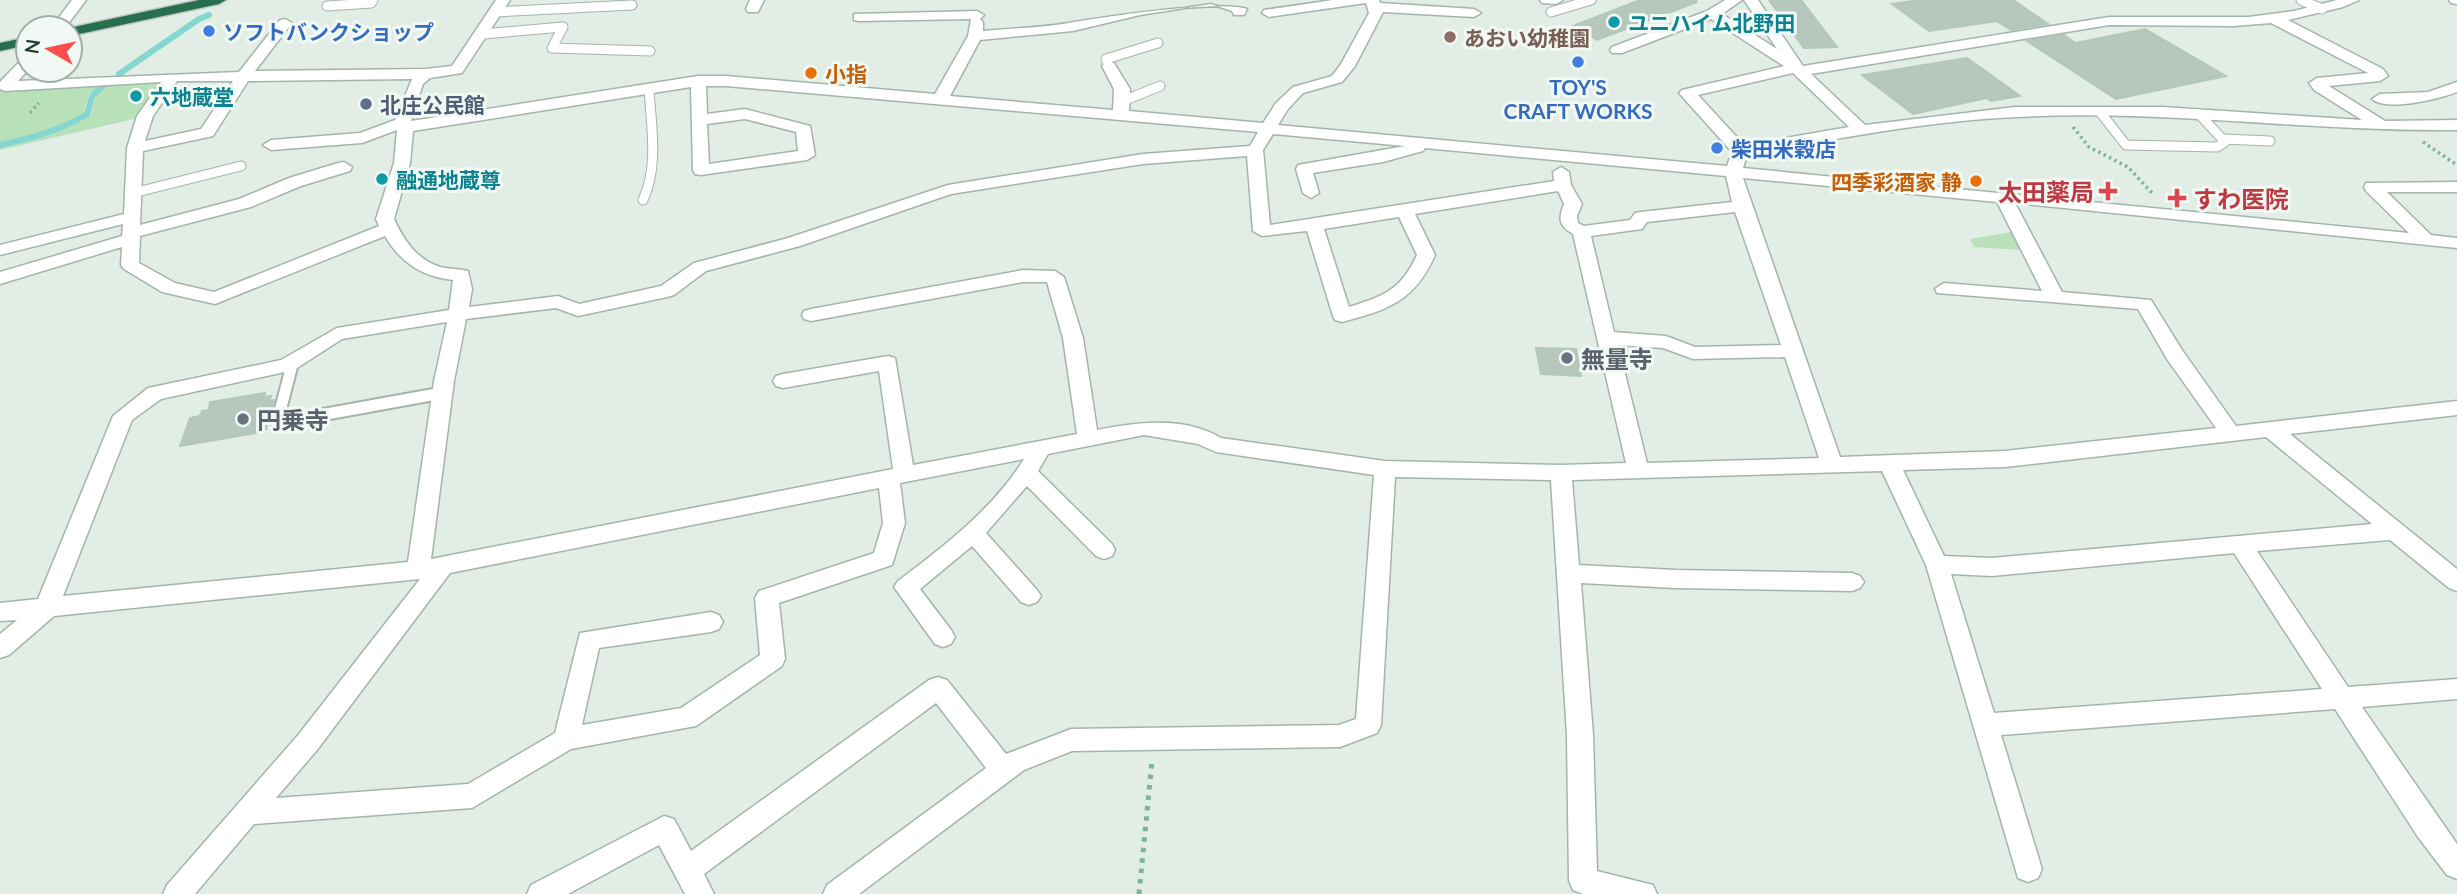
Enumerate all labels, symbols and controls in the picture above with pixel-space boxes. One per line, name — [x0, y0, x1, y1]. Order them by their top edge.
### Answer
place label: ユニハイム北野田 — [1628, 10, 1795, 35]
north arrow — [14, 14, 84, 84]
marker: ユニハイム北野田 — [1606, 14, 1622, 30]
place label: ソフトバンクショップ — [223, 19, 434, 44]
marker: ソフトバンクショップ — [201, 23, 217, 39]
place label: あおい幼稚園 — [1464, 25, 1590, 50]
marker: あおい幼稚園 — [1442, 29, 1458, 45]
text: N — [19, 37, 44, 55]
marker: TOY'S CRAFT WORKS — [1570, 54, 1586, 70]
place label: 小指 — [825, 61, 867, 86]
marker: 小指 — [803, 65, 819, 81]
place label: TOY'S CRAFT WORKS — [1504, 74, 1652, 123]
place label: 六地蔵堂 — [150, 84, 234, 109]
marker: 六地蔵堂 — [128, 88, 144, 104]
place label: 北庄公民館 — [380, 92, 485, 117]
marker: 北庄公民館 — [358, 96, 374, 112]
place label: 柴田米穀店 — [1731, 136, 1836, 161]
marker: 柴田米穀店 — [1709, 140, 1725, 156]
place label: 融通地蔵尊 — [396, 167, 501, 192]
place label: 四季彩酒家 静 — [1831, 169, 1962, 194]
marker: 融通地蔵尊 — [374, 171, 390, 187]
marker: 四季彩酒家 静 — [1968, 173, 1984, 189]
place label: 太田薬局 — [1998, 177, 2094, 206]
marker: 太田薬局 — [2100, 183, 2116, 199]
place label: すわ医院 — [2193, 184, 2289, 213]
marker: すわ医院 — [2167, 188, 2187, 208]
place label: 無量寺 — [1581, 344, 1653, 373]
marker: 無量寺 — [1559, 350, 1575, 366]
place label: 円乗寺 — [257, 405, 329, 434]
marker: 円乗寺 — [235, 411, 251, 427]

